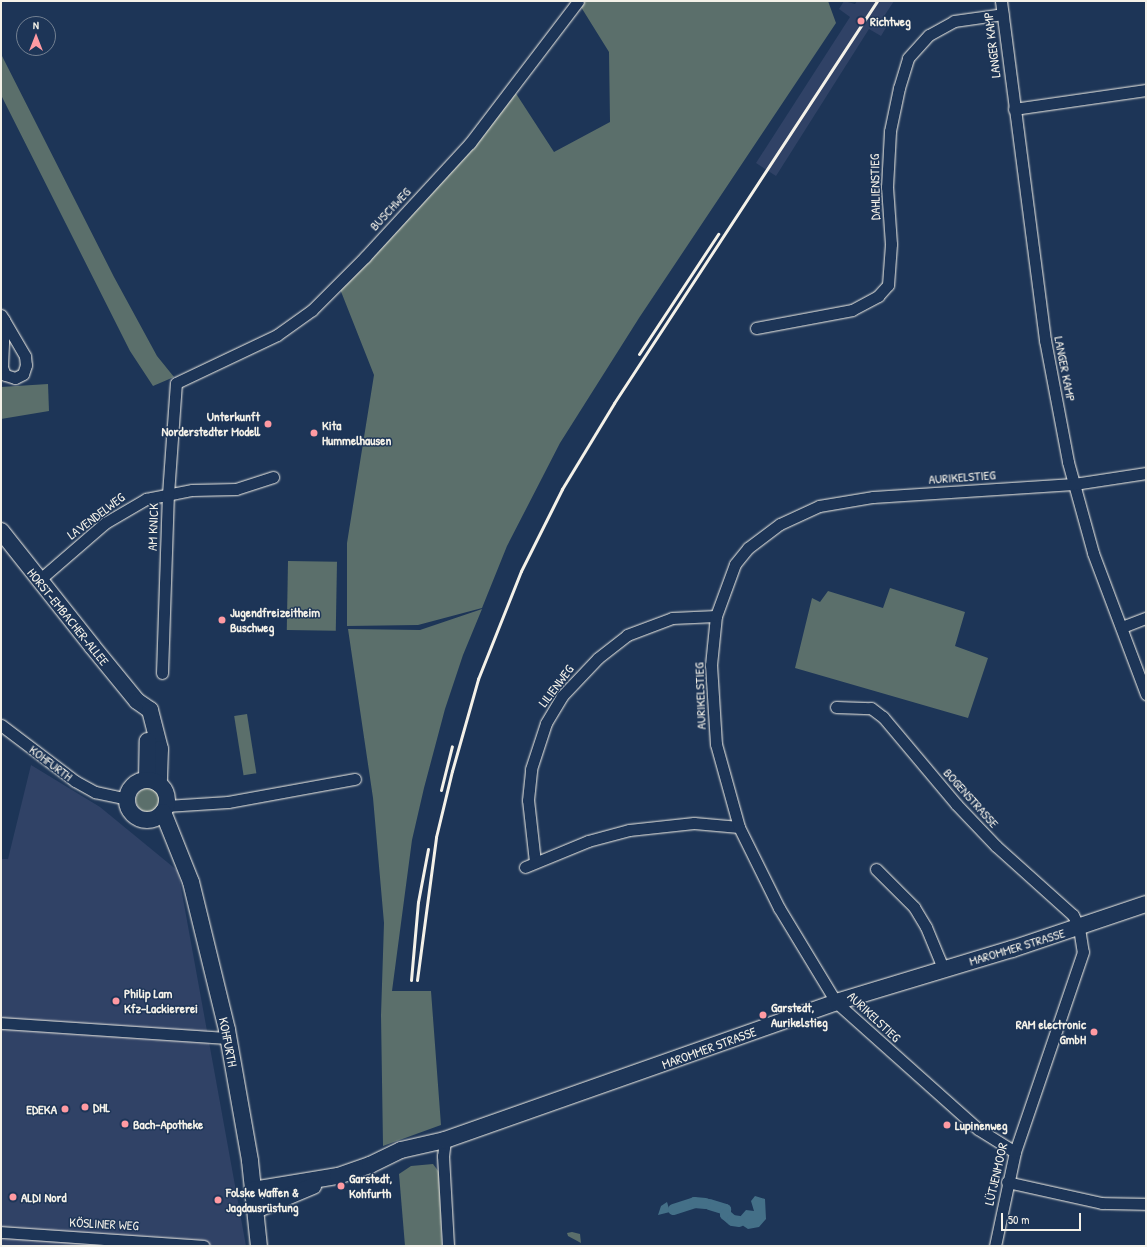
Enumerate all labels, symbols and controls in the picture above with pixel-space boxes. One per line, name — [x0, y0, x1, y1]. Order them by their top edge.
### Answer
street label: LANGER KAMP — [980, 11, 1004, 79]
place label: Richtweg — [870, 13, 911, 29]
marker: Richtweg — [855, 15, 867, 27]
north arrow — [16, 16, 56, 56]
text: N — [33, 18, 39, 32]
street label: DAHLIENSTIEG — [867, 154, 883, 220]
street label: BUSCHWEG — [366, 184, 414, 234]
street label: LANGER KAMP — [1051, 335, 1079, 403]
place label: Unterkunft Norderstedter Modell — [161, 409, 260, 440]
place label: Kita Hummelhausen — [322, 418, 391, 449]
marker: Unterkunft Norderstedter Modell — [263, 419, 273, 429]
marker: Kita Hummelhausen — [309, 428, 319, 438]
street label: AURIKELSTIEG — [928, 467, 996, 487]
street label: LAVENDELWEG — [64, 489, 128, 543]
street label: AM KNICK — [144, 503, 162, 551]
street label: HORST-EMBACHER-ALLEE — [24, 565, 112, 669]
place label: Jugendfreizeitheim Buschweg — [230, 605, 320, 636]
marker: Jugendfreizeitheim Buschweg — [217, 615, 227, 625]
street label: LILIENWEG — [535, 662, 577, 710]
street label: AURIKELSTIEG — [691, 662, 709, 730]
street label: KOHFURTH — [26, 742, 76, 784]
street label: BOGENSTRASSE — [940, 765, 1002, 831]
street label: MAROMMER STRASSE — [967, 925, 1067, 969]
place label: Philip Lam Kfz-Lackiererei — [124, 986, 198, 1017]
street label: AURIKELSTIEG — [844, 988, 904, 1046]
marker: Philip Lam Kfz-Lackiererei — [111, 996, 121, 1006]
place label: Garstedt, Aurikelstieg — [771, 1000, 828, 1031]
marker: Garstedt, Aurikelstieg — [758, 1010, 768, 1020]
street label: KOHFURTH — [216, 1016, 240, 1068]
place label: RAM electronic GmbH — [1016, 1017, 1086, 1048]
street label: MAROMMER STRASSE — [660, 1024, 758, 1072]
marker: RAM electronic GmbH — [1089, 1027, 1099, 1037]
place label: DHL — [93, 1099, 110, 1115]
place label: EDEKA — [26, 1101, 57, 1117]
marker: DHL — [80, 1102, 90, 1112]
marker: EDEKA — [60, 1104, 70, 1114]
place label: Bach-Apotheke — [133, 1116, 203, 1132]
place label: Lupinenweg — [955, 1117, 1007, 1133]
marker: Bach-Apotheke — [120, 1119, 130, 1129]
marker: Lupinenweg — [942, 1120, 952, 1130]
street label: LÜTJENMOOR — [981, 1141, 1011, 1207]
place label: Garstedt, Kohfurth — [349, 1171, 392, 1202]
marker: Garstedt, Kohfurth — [336, 1181, 346, 1191]
place label: Folske Waffen & Jagdausrüstung — [226, 1185, 299, 1216]
place label: ALDI Nord — [21, 1189, 67, 1205]
marker: ALDI Nord — [8, 1192, 18, 1202]
marker: Folske Waffen & Jagdausrüstung — [213, 1195, 223, 1205]
scale bar — [1003, 1205, 1083, 1231]
text: 50 m — [1008, 1211, 1029, 1228]
street label: KÖSLINER WEG — [69, 1214, 139, 1234]

